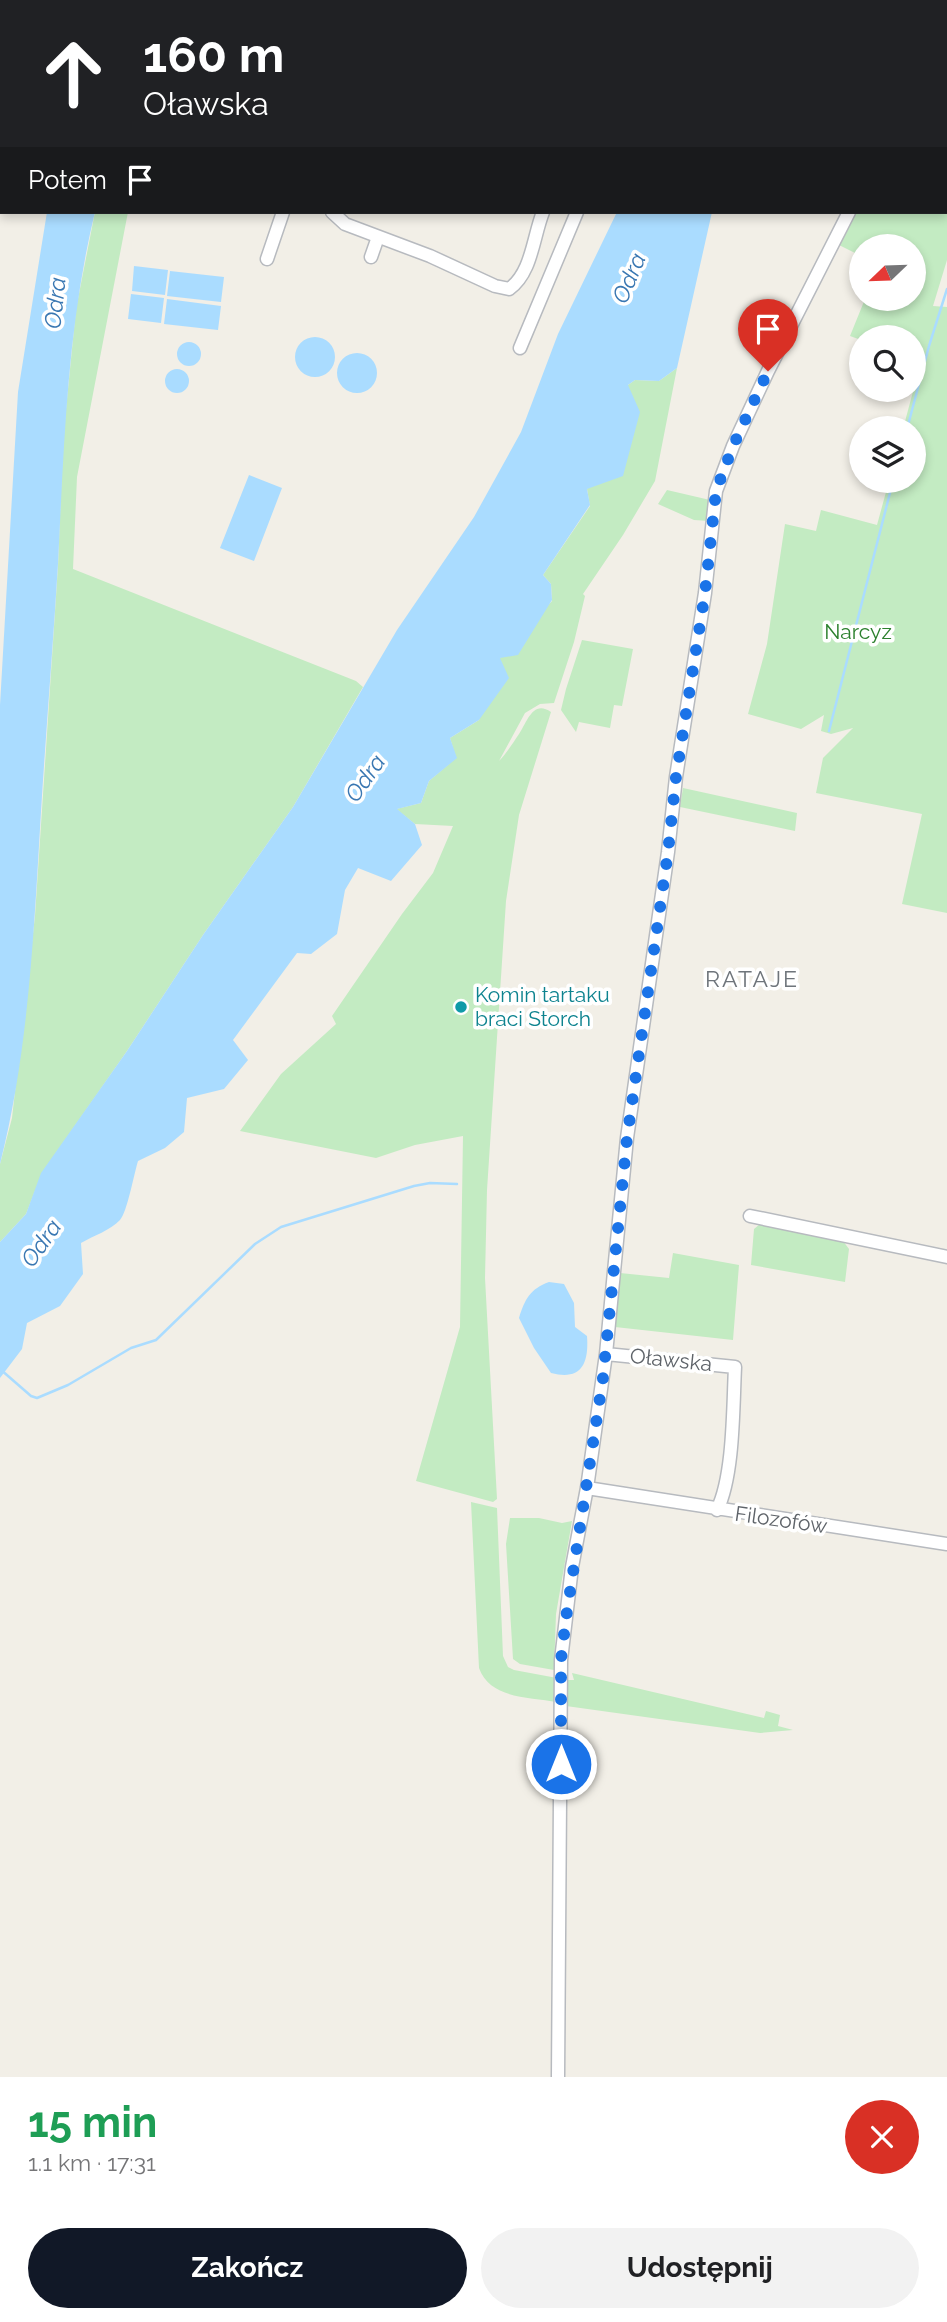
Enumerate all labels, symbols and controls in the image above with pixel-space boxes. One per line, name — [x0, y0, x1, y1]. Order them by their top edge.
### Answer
text: 160 m — [143, 26, 284, 83]
icon: ahead — [28, 28, 119, 119]
text: Oławska — [143, 85, 269, 122]
icon: arrive — [121, 161, 159, 199]
text: Potem — [28, 165, 107, 195]
north arrow — [849, 234, 926, 312]
map controls — [849, 234, 926, 493]
water label: Odra — [606, 249, 651, 307]
water label: Odra — [38, 276, 71, 330]
pin — [738, 299, 798, 371]
icon: arrive — [749, 310, 787, 348]
button: search — [849, 325, 926, 402]
button: layers — [849, 416, 926, 493]
park label: Narcyz — [824, 619, 892, 644]
water label: Odra — [339, 749, 391, 807]
district label: RATAJE — [705, 965, 799, 992]
place label: Komin tartaku braci Storch — [475, 982, 610, 1031]
marker: Komin tartaku braci Storch — [453, 999, 469, 1015]
water label: Odra — [15, 1214, 67, 1272]
street label: Oławska — [629, 1343, 713, 1376]
street label: Filozofów — [733, 1501, 829, 1538]
position arrow — [524, 1727, 598, 1801]
text: 15 min — [28, 2098, 157, 2147]
button: close — [845, 2100, 919, 2174]
text: 1.1 km · 17:31 — [28, 2149, 156, 2176]
button: Zakończ — [28, 2228, 467, 2308]
button: Udostępnij — [481, 2228, 919, 2308]

